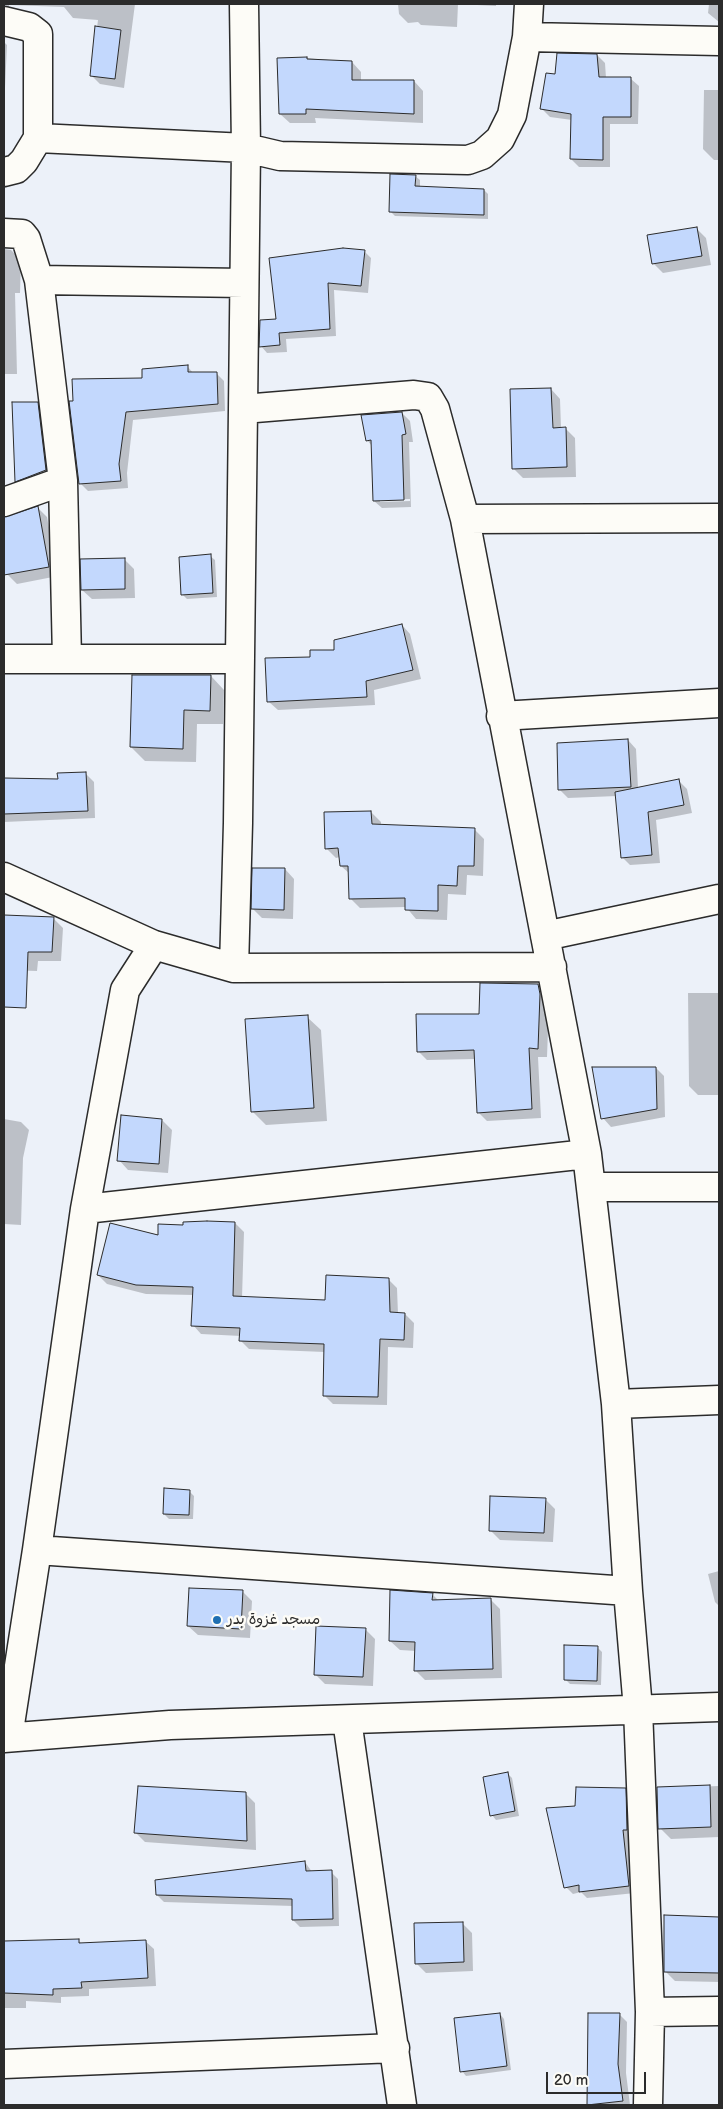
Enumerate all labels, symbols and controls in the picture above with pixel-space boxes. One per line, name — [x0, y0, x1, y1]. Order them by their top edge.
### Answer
place label: مسجد غزوة بدر — [227, 1611, 320, 1629]
marker: مسجد غزوة بدر — [211, 1614, 223, 1626]
scale bar — [548, 2062, 648, 2094]
text: 20 m — [554, 2071, 588, 2090]

